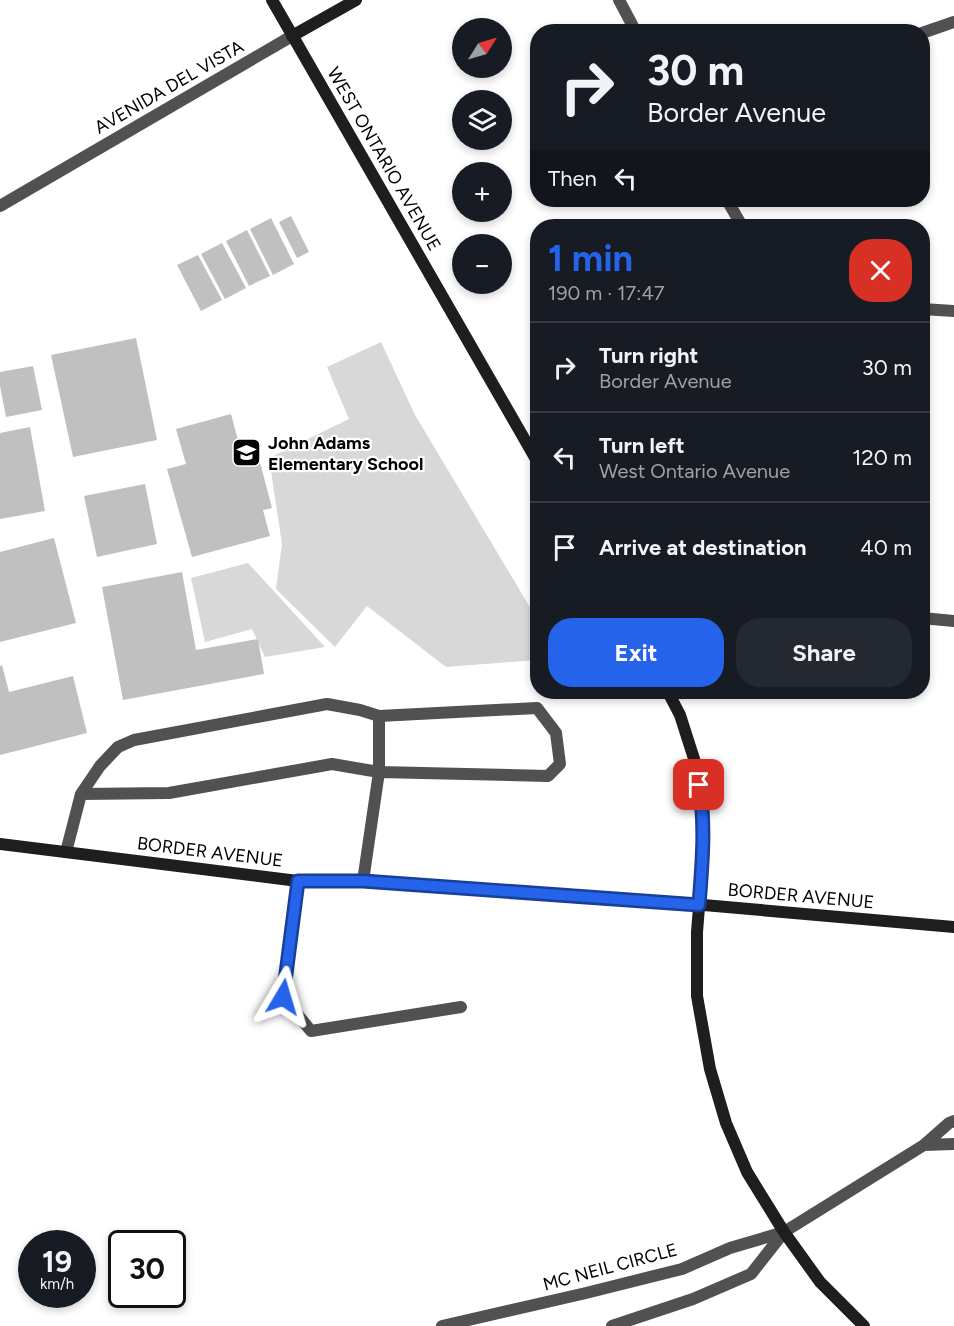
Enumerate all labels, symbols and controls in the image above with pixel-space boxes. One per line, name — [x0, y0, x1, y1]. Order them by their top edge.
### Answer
north arrow — [452, 18, 512, 78]
map controls — [452, 18, 512, 294]
street label: AVENIDA DEL VISTA — [91, 35, 247, 139]
text: 30 m — [647, 45, 744, 96]
icon: right — [548, 48, 626, 126]
street label: WEST ONTARIO AVENUE — [322, 63, 446, 255]
button: layers — [452, 90, 512, 150]
text: Border Avenue — [647, 96, 826, 129]
button: + — [452, 162, 512, 222]
icon: left — [609, 162, 642, 195]
text: Then — [548, 165, 597, 192]
button: − — [452, 234, 512, 294]
text: 1 min — [548, 237, 633, 280]
button: close — [849, 239, 912, 302]
text: 190 m · 17:47 — [548, 281, 665, 305]
text: Turn right — [599, 342, 698, 369]
icon: right — [548, 351, 581, 384]
text: 30 m — [862, 354, 912, 381]
text: Border Avenue — [599, 369, 732, 393]
place label: John Adams Elementary School — [268, 432, 423, 475]
text: Turn left — [599, 432, 685, 459]
school or university icon: John Adams Elementary School — [231, 437, 263, 469]
icon: left — [548, 441, 581, 474]
text: 120 m — [852, 444, 912, 471]
text: West Ontario Avenue — [599, 459, 790, 483]
icon: arrive — [548, 531, 581, 564]
text: Arrive at destination — [599, 534, 807, 561]
text: 40 m — [860, 534, 912, 561]
button: Exit — [548, 618, 724, 687]
button: Share — [736, 618, 912, 687]
pin — [673, 759, 724, 810]
icon: arrive — [682, 768, 715, 801]
street label: BORDER AVENUE — [136, 832, 284, 872]
street label: BORDER AVENUE — [727, 879, 875, 913]
position arrow — [251, 965, 315, 1029]
speed limit sign: 30 — [108, 1230, 186, 1308]
street label: MC NEIL CIRCLE — [540, 1239, 680, 1295]
text: 19 — [42, 1243, 72, 1280]
text: km/h — [40, 1275, 74, 1293]

